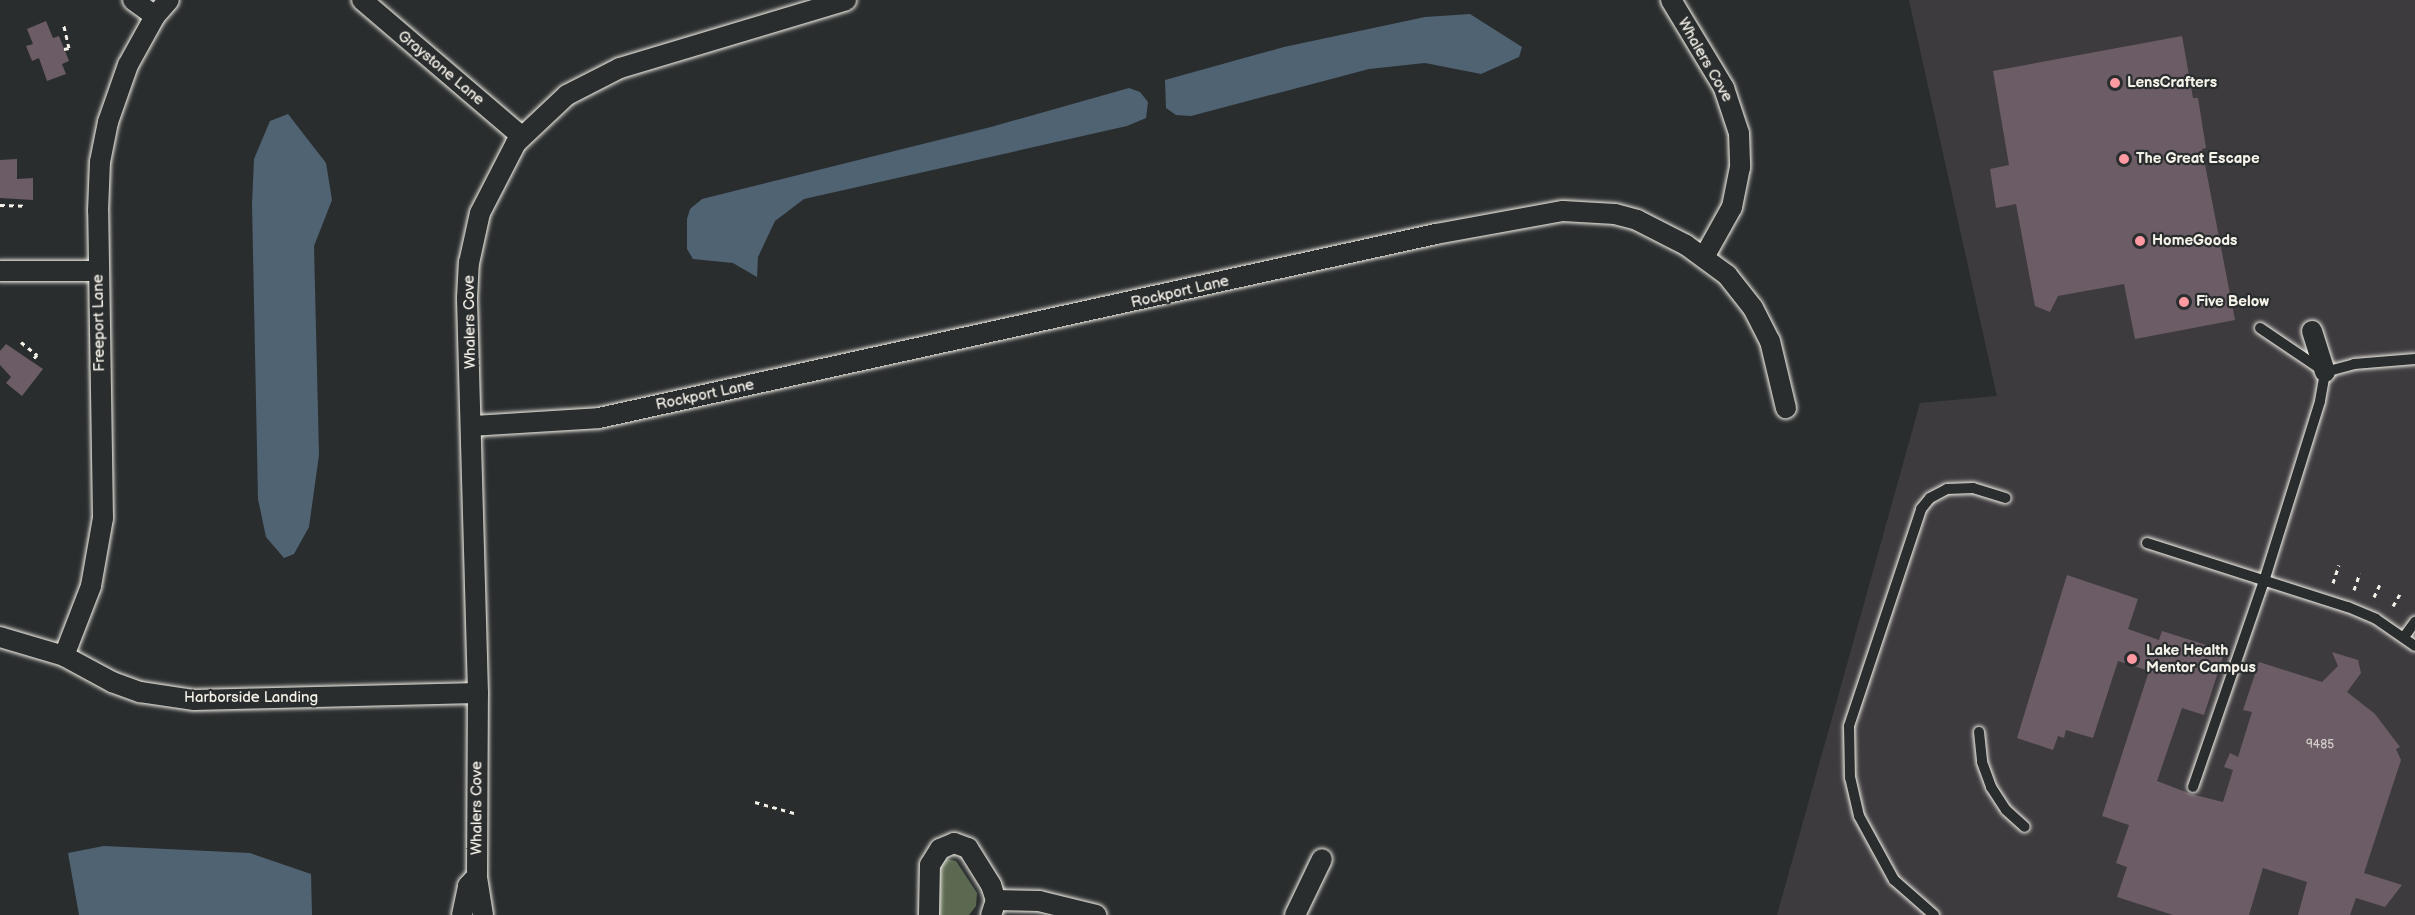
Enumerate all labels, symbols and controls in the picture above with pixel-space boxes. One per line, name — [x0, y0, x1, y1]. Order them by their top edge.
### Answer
street label: Whalers Cove — [1674, 15, 1736, 105]
street label: Graystone Lane — [394, 27, 488, 109]
place label: LensCrafters — [2127, 74, 2217, 92]
marker: LensCrafters — [2108, 76, 2122, 90]
place label: The Great Escape — [2136, 150, 2260, 168]
marker: The Great Escape — [2117, 152, 2131, 166]
place label: HomeGoods — [2152, 232, 2237, 250]
marker: HomeGoods — [2133, 234, 2147, 248]
street label: Rockport Lane — [1129, 272, 1231, 312]
street label: Freeport Lane — [89, 274, 109, 372]
street label: Whalers Cove — [460, 275, 480, 369]
place label: Five Below — [2196, 293, 2269, 311]
marker: Five Below — [2177, 295, 2191, 309]
street label: Rockport Lane — [654, 376, 756, 414]
place label: Lake Health Mentor Campus — [2146, 641, 2256, 676]
marker: Lake Health Mentor Campus — [2123, 650, 2141, 668]
street label: Harborside Landing — [184, 689, 318, 707]
house number: 9485 — [2306, 738, 2334, 752]
street label: Whalers Cove — [468, 761, 486, 855]

